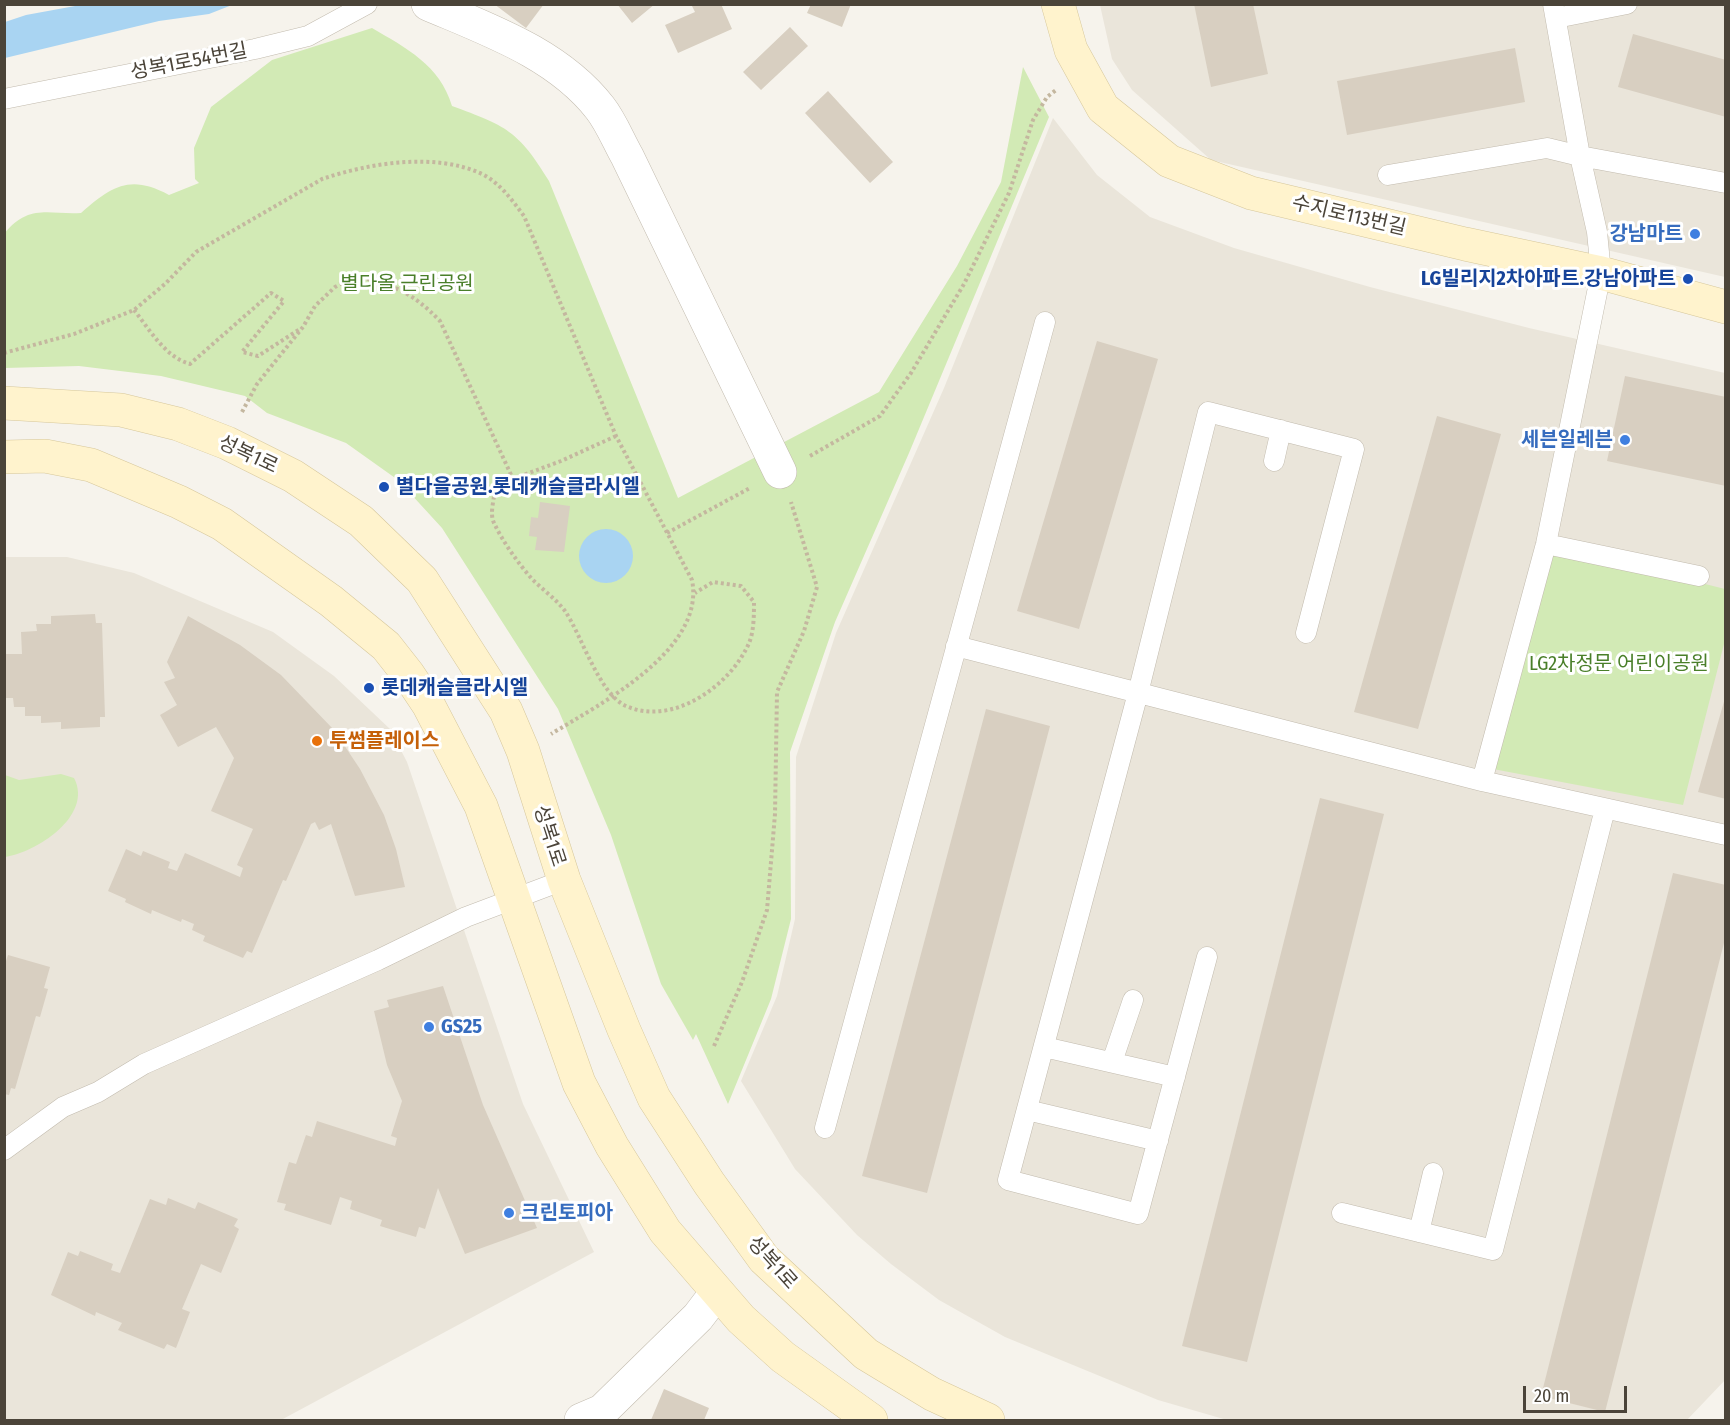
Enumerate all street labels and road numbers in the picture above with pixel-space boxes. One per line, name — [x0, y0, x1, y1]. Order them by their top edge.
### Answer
street label: 성복1로54번길 — [128, 39, 250, 85]
street label: 수지로113번길 — [1290, 191, 1408, 241]
street label: 성복1로 — [214, 431, 282, 479]
street label: 성복1로 — [528, 802, 570, 870]
street label: 성복1로 — [742, 1232, 802, 1294]

